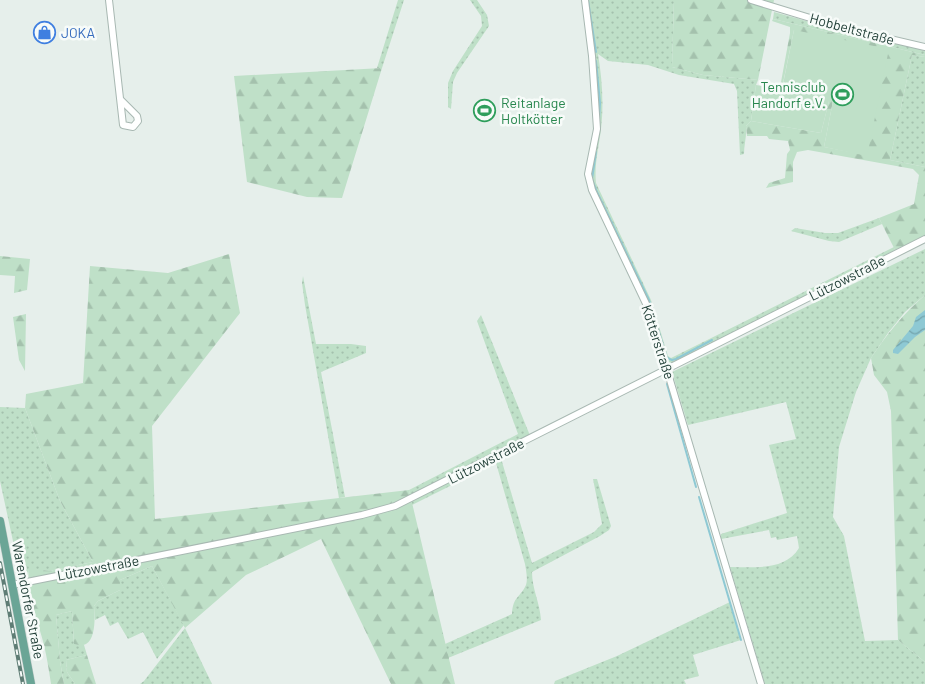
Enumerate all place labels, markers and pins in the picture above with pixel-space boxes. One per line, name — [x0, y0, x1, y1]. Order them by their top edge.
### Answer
shop icon: JOKA — [33, 21, 57, 45]
place label: JOKA — [61, 24, 96, 41]
place label: Tennisclub Handorf e.V. — [752, 78, 826, 111]
sports icon: Tennisclub Handorf e.V. — [830, 83, 854, 107]
place label: Reitanlage Holtkötter — [501, 94, 566, 127]
sports icon: Reitanlage Holtkötter — [473, 99, 497, 123]

